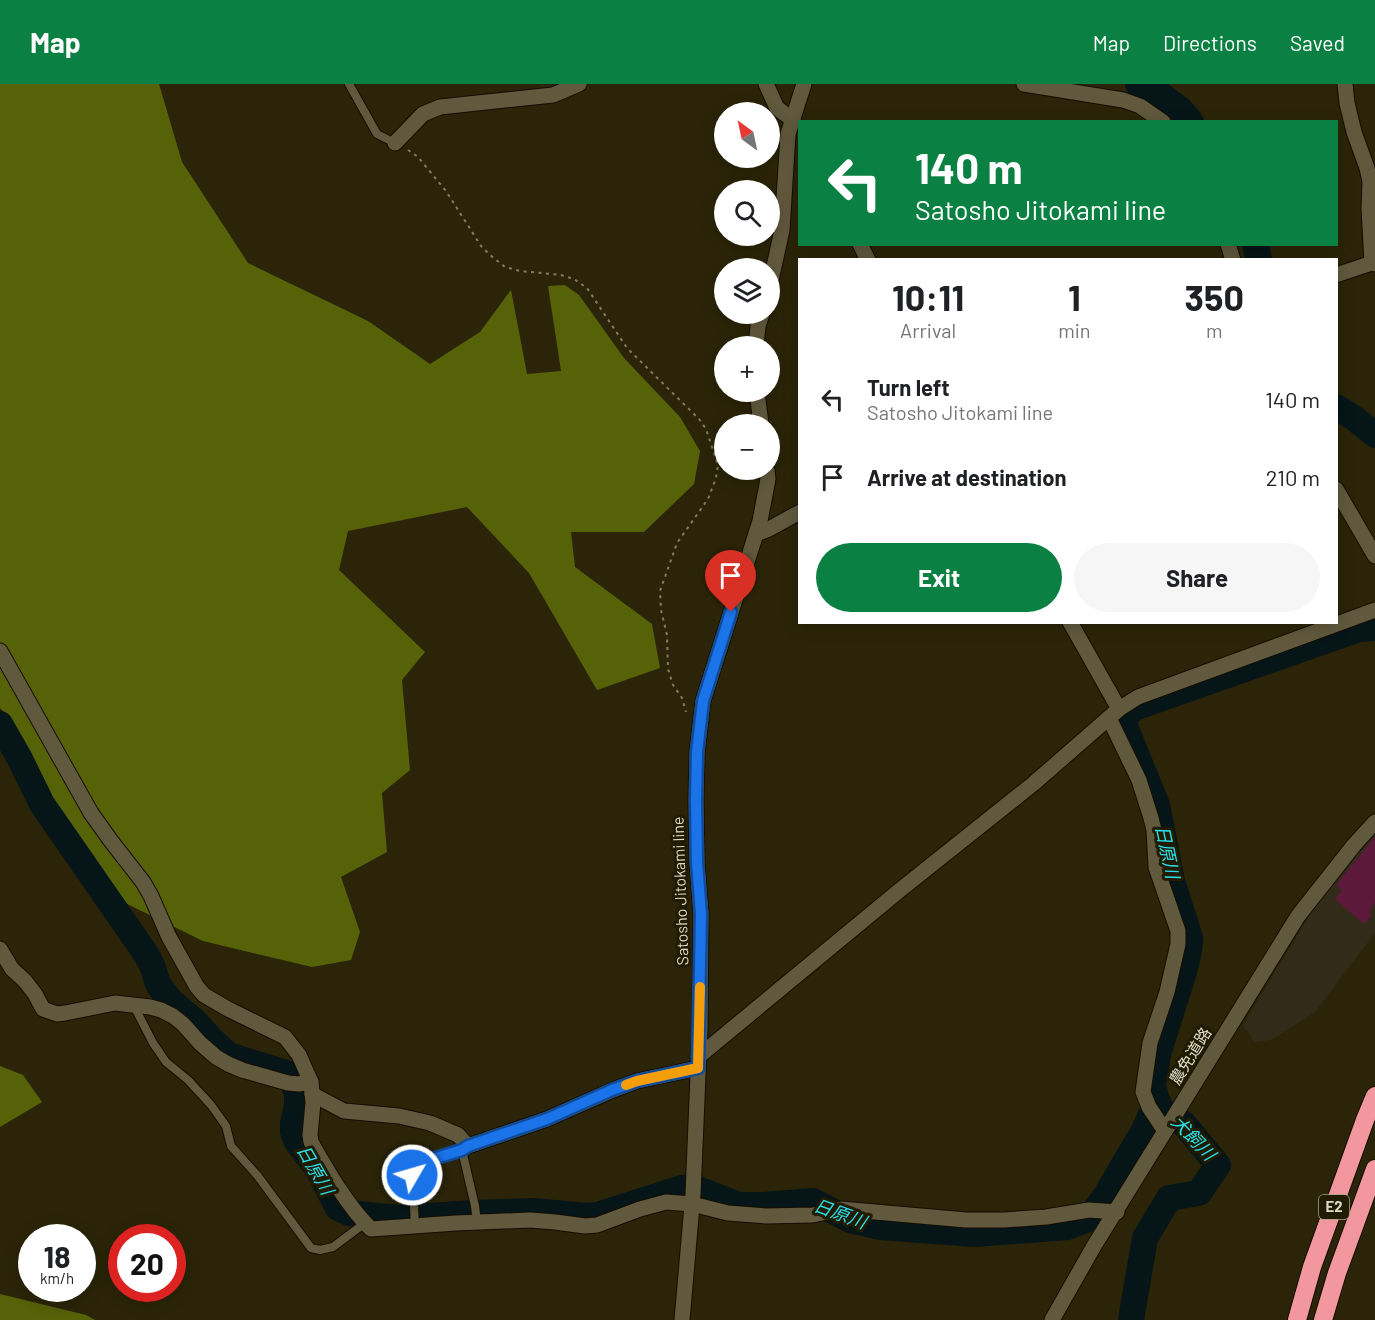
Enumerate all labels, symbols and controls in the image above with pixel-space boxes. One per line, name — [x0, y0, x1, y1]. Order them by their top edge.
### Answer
text: Map — [30, 25, 81, 59]
text: Map — [1093, 30, 1130, 55]
text: Directions — [1163, 30, 1257, 55]
text: Saved — [1290, 30, 1345, 55]
north arrow — [714, 102, 780, 168]
map controls — [714, 102, 780, 480]
text: 140 m — [915, 142, 1023, 192]
icon: left — [816, 144, 894, 222]
button: search — [714, 180, 780, 246]
text: Satosho Jitokami line — [915, 193, 1166, 225]
button: layers — [714, 258, 780, 324]
text: 10:11 — [892, 275, 964, 318]
text: 1 — [1068, 275, 1081, 318]
text: 350 — [1185, 275, 1244, 318]
text: Arrival — [900, 318, 956, 342]
text: min — [1058, 318, 1091, 342]
text: m — [1206, 318, 1223, 342]
button: + — [714, 336, 780, 402]
text: Turn left — [867, 374, 950, 400]
icon: left — [816, 383, 849, 416]
text: 140 m — [1265, 386, 1320, 412]
text: Satosho Jitokami line — [867, 400, 1053, 424]
button: − — [714, 414, 780, 480]
icon: arrive — [816, 461, 849, 494]
text: Arrive at destination — [867, 464, 1066, 490]
text: 210 m — [1266, 464, 1320, 490]
button: Exit — [816, 543, 1062, 612]
button: Share — [1074, 543, 1320, 612]
pin — [705, 550, 756, 612]
icon: arrive — [714, 559, 747, 592]
street label: Satosho Jitokami line — [667, 816, 692, 966]
water label: 日原川 — [1152, 823, 1185, 882]
street label: 農免道路 — [1165, 1024, 1215, 1088]
water label: 犬飼川 — [1167, 1110, 1222, 1166]
water label: 日原川 — [293, 1141, 340, 1200]
position arrow — [380, 1143, 444, 1207]
water label: 日原川 — [811, 1193, 871, 1233]
road number: E2 — [1319, 1195, 1349, 1219]
speed limit sign: 20 — [108, 1224, 186, 1302]
text: 18 — [44, 1238, 70, 1274]
text: km/h — [40, 1269, 74, 1287]

